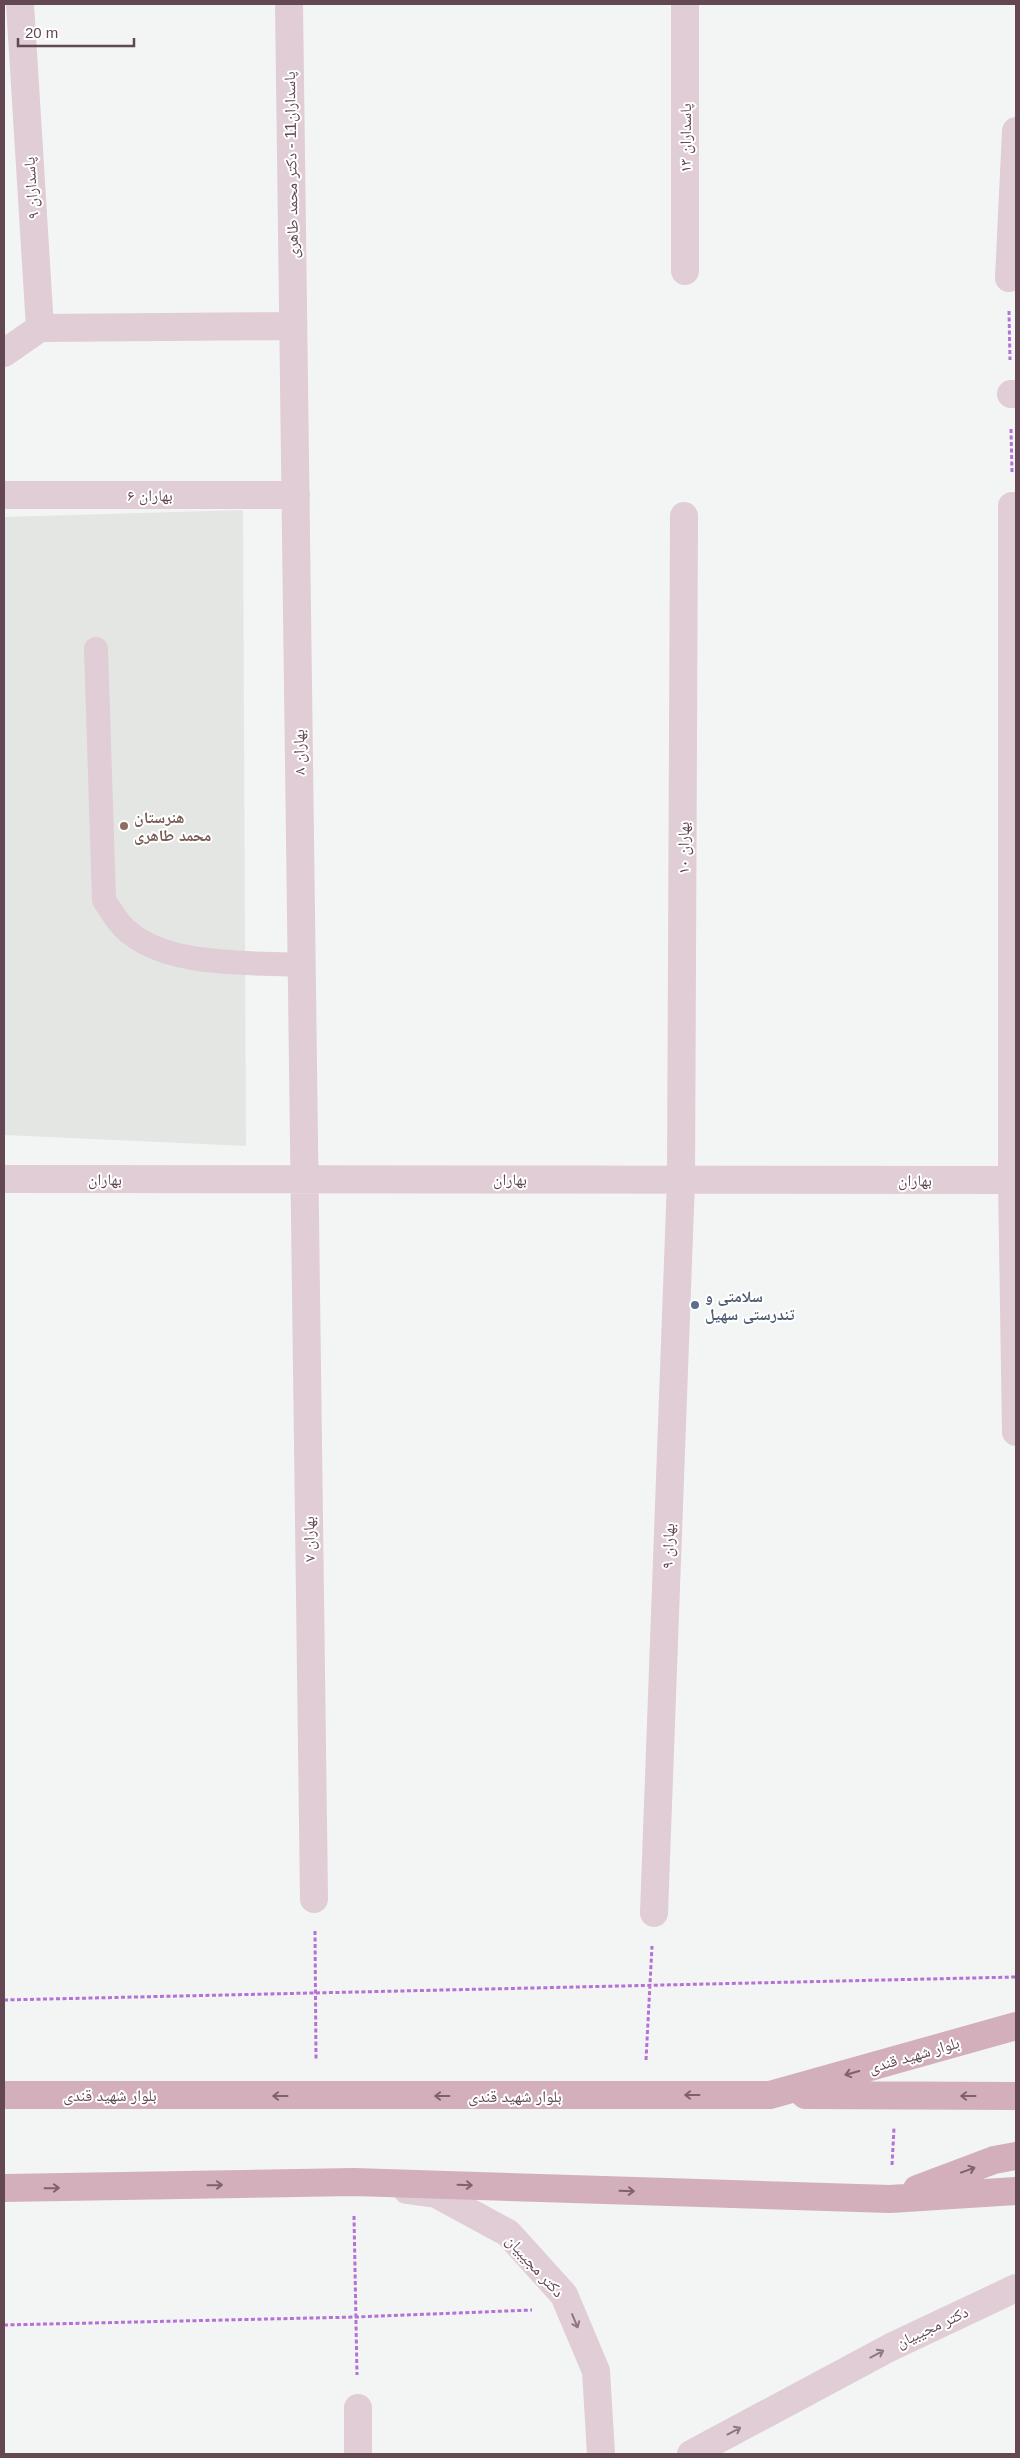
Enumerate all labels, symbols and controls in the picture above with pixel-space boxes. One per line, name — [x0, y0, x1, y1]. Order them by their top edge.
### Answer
scale bar — [18, 15, 134, 47]
text: 20 m — [25, 24, 58, 41]
street label: پاسداران11 - دکتر محمد طاهری — [281, 71, 303, 259]
street label: پاسداران ۱۳ — [677, 103, 696, 173]
street label: پاسداران ۹ — [20, 156, 44, 220]
street label: بهاران ۶ — [127, 487, 173, 506]
street label: بهاران ۸ — [290, 729, 310, 775]
place label: هنرستان محمد طاهری — [134, 809, 211, 845]
marker: هنرستان محمد طاهری — [118, 820, 130, 832]
street label: بهاران ۱۰ — [675, 822, 694, 874]
street label: بهاران — [88, 1171, 122, 1190]
street label: بهاران — [493, 1171, 527, 1190]
street label: بهاران — [898, 1172, 932, 1191]
place label: سلامتی و تندرستی سهیل — [705, 1288, 795, 1324]
marker: سلامتی و تندرستی سهیل — [689, 1299, 701, 1311]
street label: بهاران ۷ — [300, 1516, 320, 1562]
street label: بهاران ۹ — [659, 1523, 679, 1569]
street label: بلوار شهید قندی — [867, 2034, 962, 2078]
one-way arrow — [844, 2068, 860, 2078]
street label: بلوار شهید قندی — [63, 2087, 157, 2106]
street label: بلوار شهید قندی — [468, 2088, 562, 2107]
one-way arrow — [272, 2091, 288, 2101]
one-way arrow — [434, 2091, 450, 2101]
one-way arrow — [684, 2091, 700, 2100]
one-way arrow — [960, 2091, 976, 2101]
one-way arrow — [960, 2165, 975, 2174]
one-way arrow — [207, 2180, 223, 2189]
one-way arrow — [457, 2181, 473, 2190]
one-way arrow — [44, 2183, 60, 2192]
one-way arrow — [619, 2186, 635, 2195]
street label: دکتر مجیبیان — [501, 2232, 567, 2302]
street label: دکتر مجیبیان — [893, 2303, 972, 2353]
one-way arrow — [571, 2313, 581, 2328]
one-way arrow — [870, 2349, 885, 2359]
one-way arrow — [727, 2426, 742, 2436]

